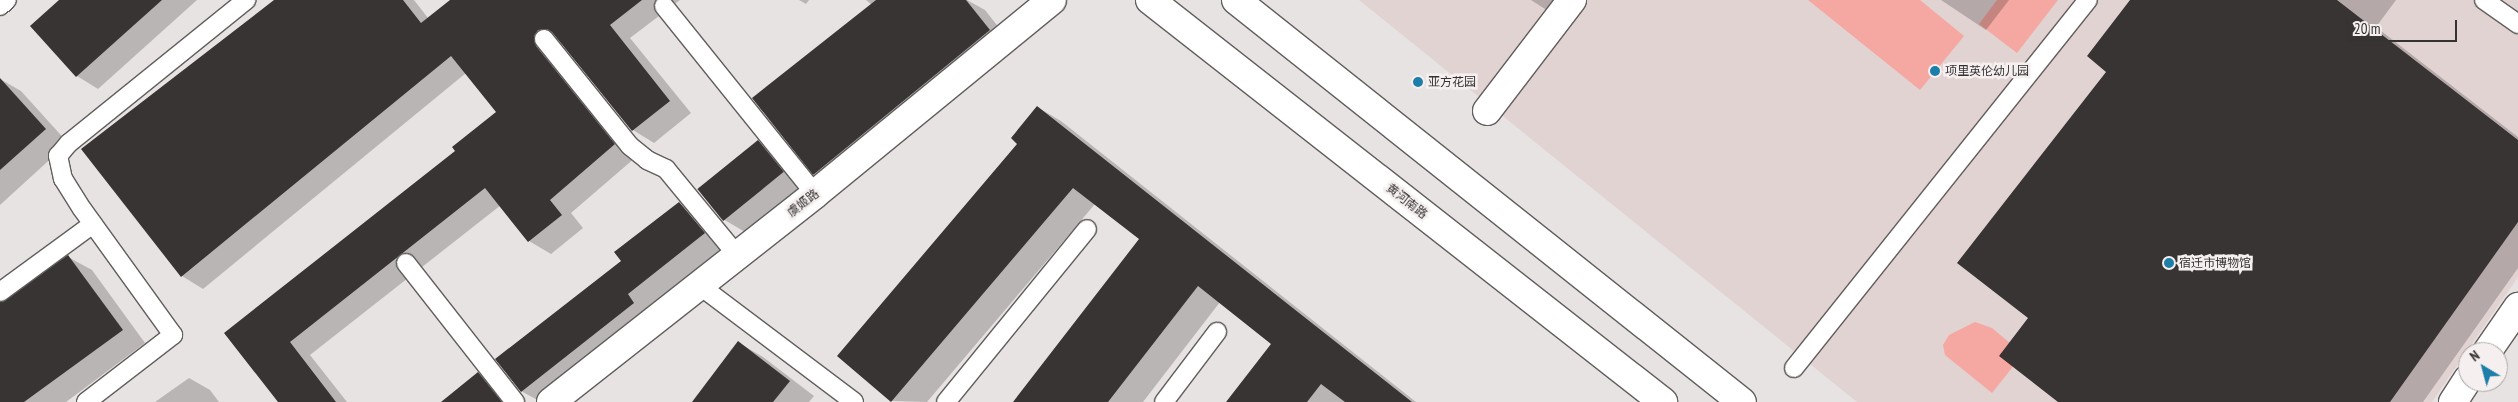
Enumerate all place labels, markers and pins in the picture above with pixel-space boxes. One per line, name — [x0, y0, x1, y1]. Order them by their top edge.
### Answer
place label: 项里英伦幼儿园 — [1945, 64, 2029, 78]
marker: 项里英伦幼儿园 — [1929, 65, 1941, 77]
place label: 亚方花园 — [1428, 75, 1476, 89]
marker: 亚方花园 — [1412, 76, 1424, 88]
place label: 宿迁市博物馆 — [2179, 256, 2251, 270]
marker: 宿迁市博物馆 — [2163, 257, 2175, 269]

